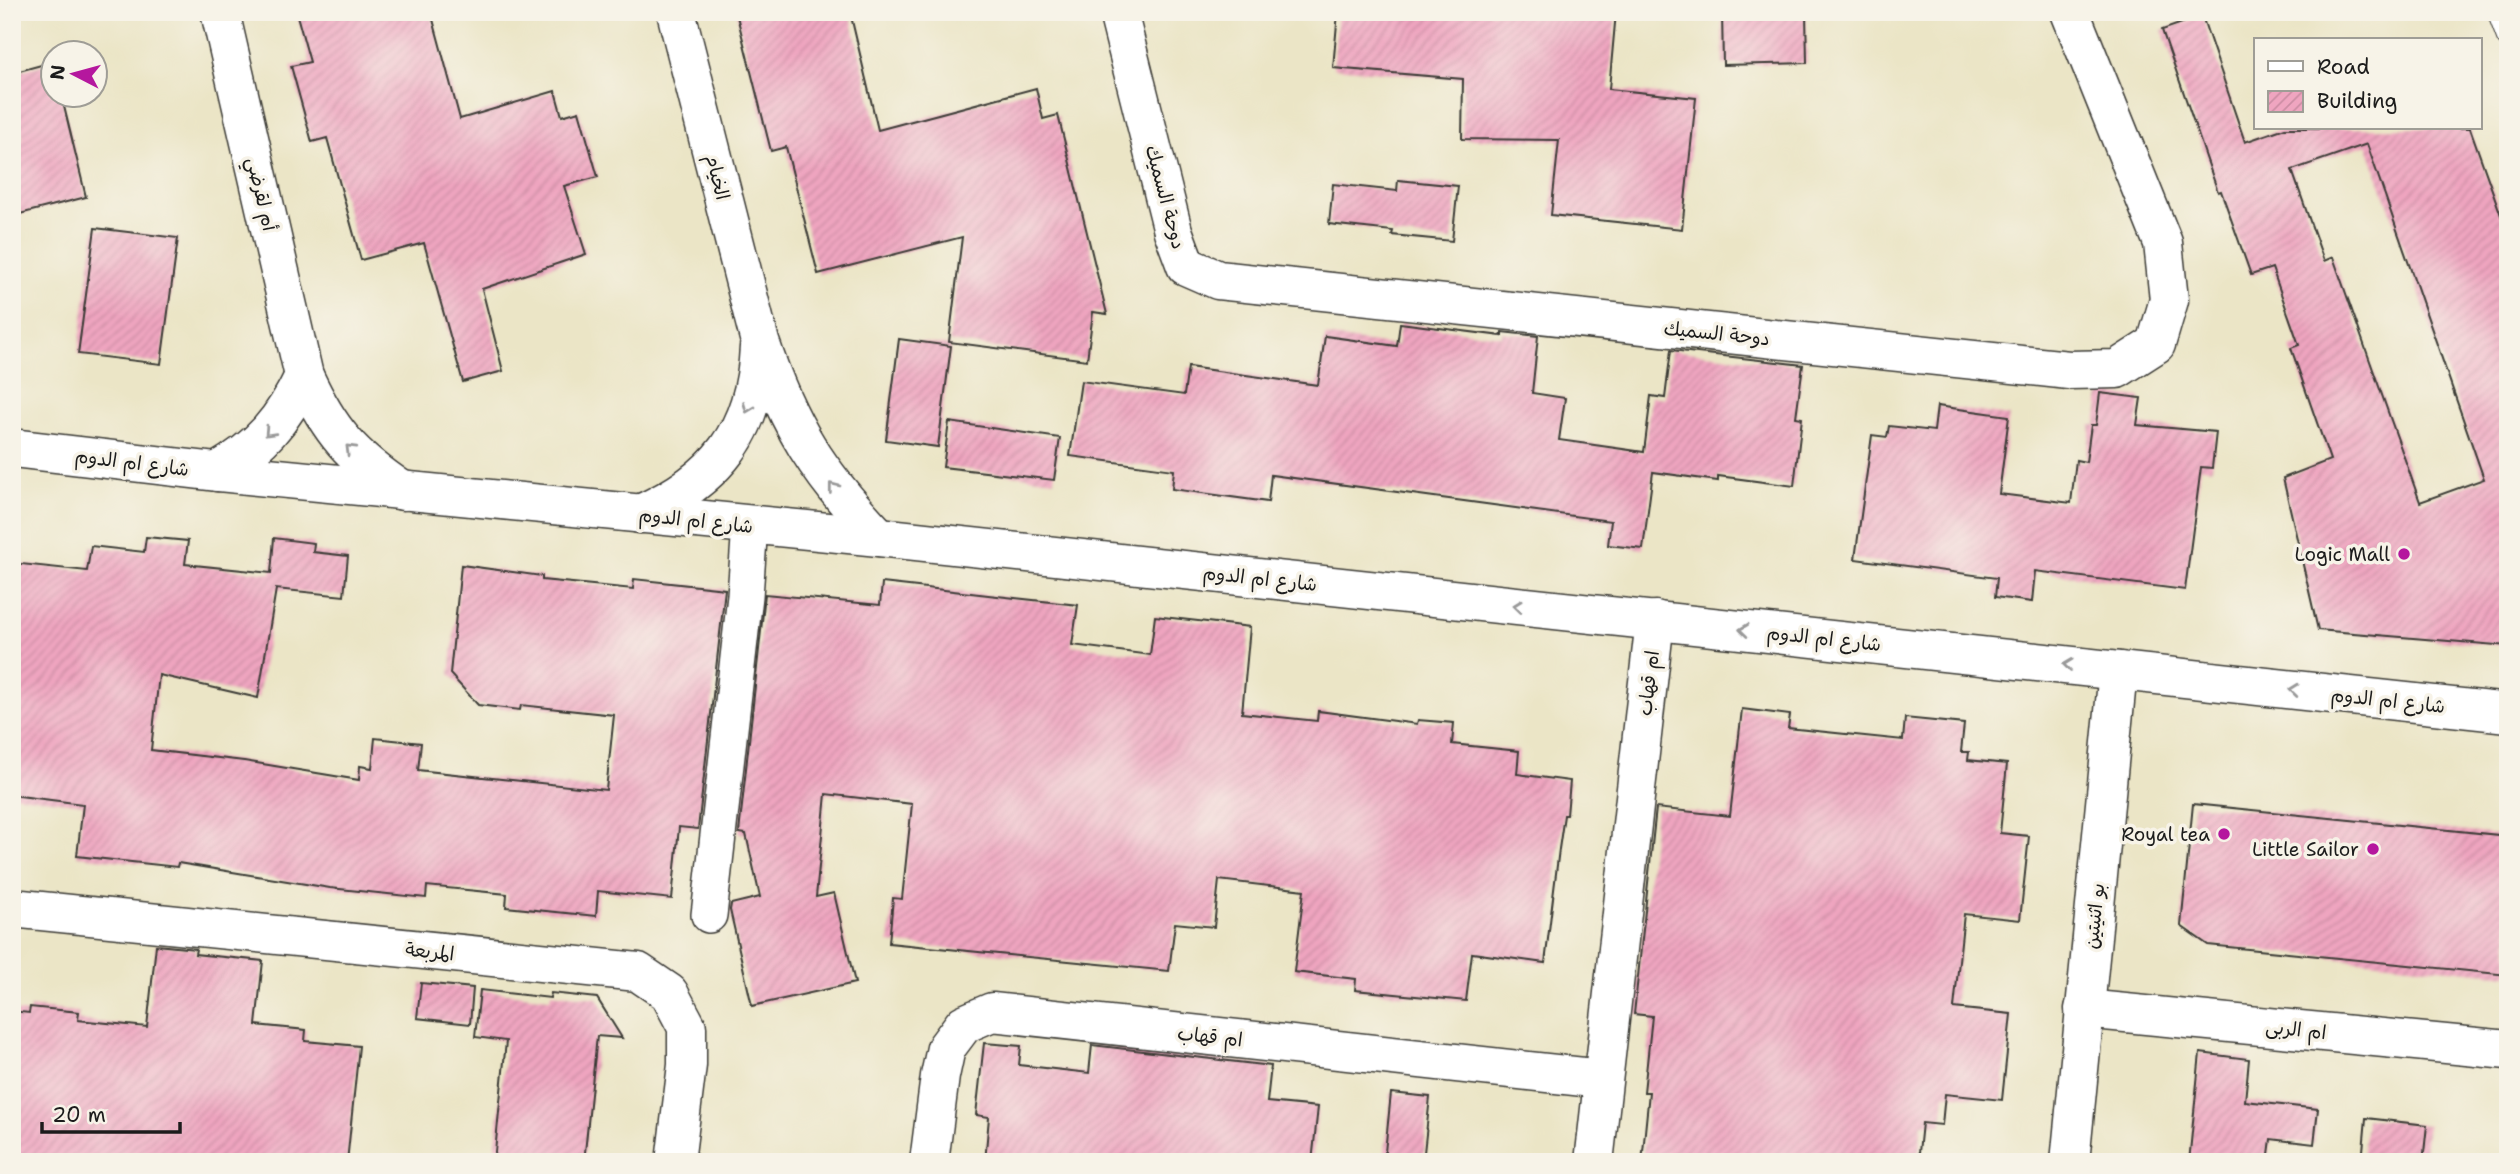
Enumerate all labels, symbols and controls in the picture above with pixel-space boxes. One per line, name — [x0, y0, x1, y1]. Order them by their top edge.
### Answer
north arrow — [38, 38, 108, 108]
legend — [2254, 38, 2482, 130]
text: Road — [2317, 53, 2370, 81]
text: N — [44, 63, 71, 81]
text: Building — [2317, 87, 2397, 115]
street label: دوحة السميك — [1140, 142, 1191, 252]
street label: الخيام — [698, 152, 735, 203]
street label: أم لقرضي — [237, 155, 282, 235]
street label: دوحة السميك — [1663, 315, 1771, 351]
one-way arrow — [742, 402, 756, 414]
one-way arrow — [265, 424, 278, 437]
street label: شارع ام الدوم — [73, 443, 190, 484]
one-way arrow — [345, 444, 358, 457]
one-way arrow — [829, 482, 842, 494]
street label: شارع ام الدوم — [637, 502, 754, 541]
place label: Logic Mall — [2295, 542, 2390, 567]
marker: Logic Mall — [2396, 546, 2412, 562]
street label: شارع ام الدوم — [1201, 560, 1318, 599]
one-way arrow — [1512, 598, 1524, 613]
street label: شارع ام الدوم — [1765, 620, 1882, 659]
one-way arrow — [1738, 623, 1749, 638]
street label: ام قهاب — [1632, 649, 1667, 717]
one-way arrow — [2062, 657, 2074, 672]
street label: شارع ام الدوم — [2329, 682, 2446, 721]
one-way arrow — [2288, 683, 2299, 698]
place label: Royal tea — [2121, 822, 2210, 847]
marker: Royal tea — [2216, 826, 2232, 842]
place label: Little Sailor — [2252, 837, 2359, 862]
marker: Little Sailor — [2365, 841, 2381, 857]
street label: بو اثنيتين — [2079, 882, 2110, 950]
street label: المربعة — [404, 936, 456, 966]
street label: ام الربى — [2264, 1014, 2328, 1047]
street label: ام قهاب — [1176, 1021, 1244, 1054]
scale bar — [42, 1090, 180, 1134]
text: 20 m — [52, 1101, 106, 1129]

